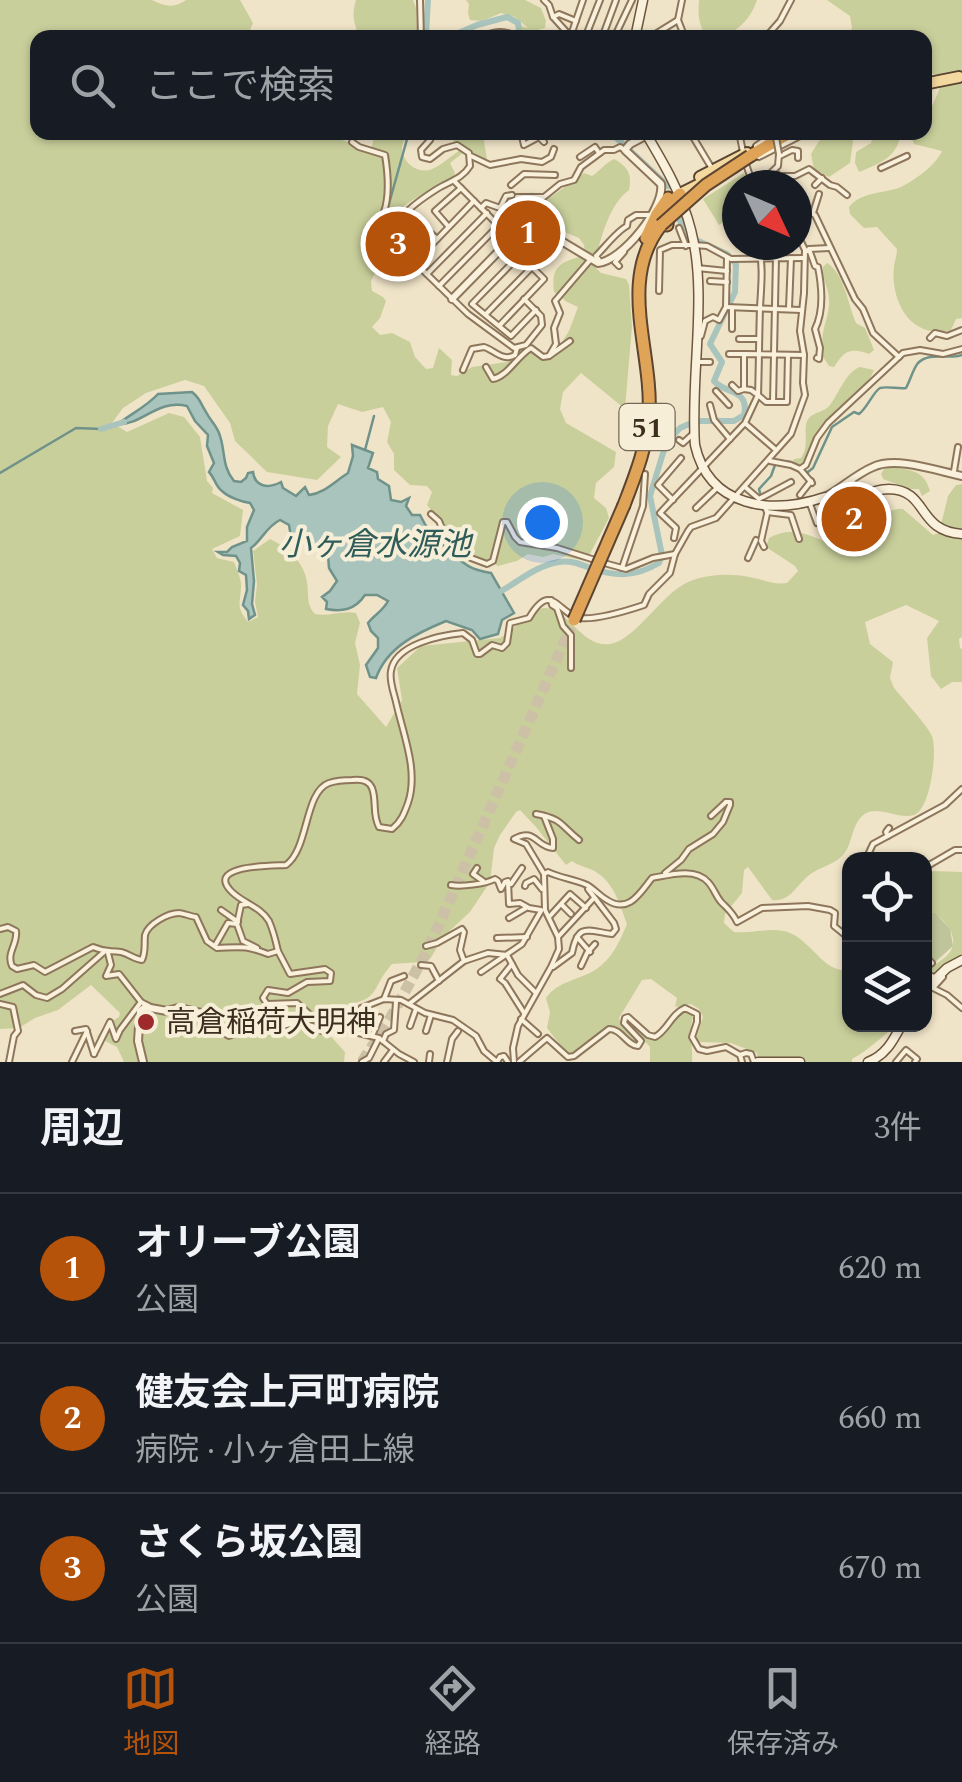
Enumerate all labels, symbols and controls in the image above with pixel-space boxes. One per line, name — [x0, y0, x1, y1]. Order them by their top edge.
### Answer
search box — [30, 30, 932, 140]
icon: search — [65, 58, 120, 113]
text: ここで検索 — [145, 58, 335, 116]
north arrow — [722, 170, 812, 260]
pin: 1 — [496, 196, 560, 270]
pin: 3 — [366, 206, 430, 282]
road number: 51 — [620, 404, 674, 450]
pin: 2 — [822, 482, 886, 556]
your location — [517, 497, 568, 548]
water label: 小ヶ倉水源池 — [279, 521, 474, 570]
map controls — [842, 852, 932, 1032]
button: locate — [842, 852, 932, 942]
button: layers — [842, 942, 932, 1032]
place label: 高倉稲荷大明神 — [166, 1000, 376, 1046]
marker: 高倉稲荷大明神 — [135, 1011, 157, 1033]
text: 周辺 — [40, 1098, 124, 1161]
text: 3件 — [874, 1104, 922, 1153]
text: オリーブ公園 — [135, 1215, 361, 1273]
text: 1 — [64, 1244, 81, 1293]
text: 620 m — [838, 1244, 922, 1293]
text: 公園 — [135, 1276, 199, 1325]
text: 健友会上戸町病院 — [135, 1365, 439, 1423]
text: 2 — [64, 1394, 81, 1443]
text: 660 m — [838, 1394, 922, 1443]
text: 病院 · 小ヶ倉田上線 — [135, 1426, 415, 1475]
text: さくら坂公園 — [135, 1515, 363, 1573]
text: 3 — [64, 1544, 81, 1593]
text: 670 m — [838, 1544, 922, 1593]
text: 公園 — [135, 1576, 199, 1625]
tab: 地図 — [123, 1661, 179, 1766]
tab: 経路 — [425, 1661, 481, 1766]
tab: 保存済み — [727, 1661, 839, 1766]

